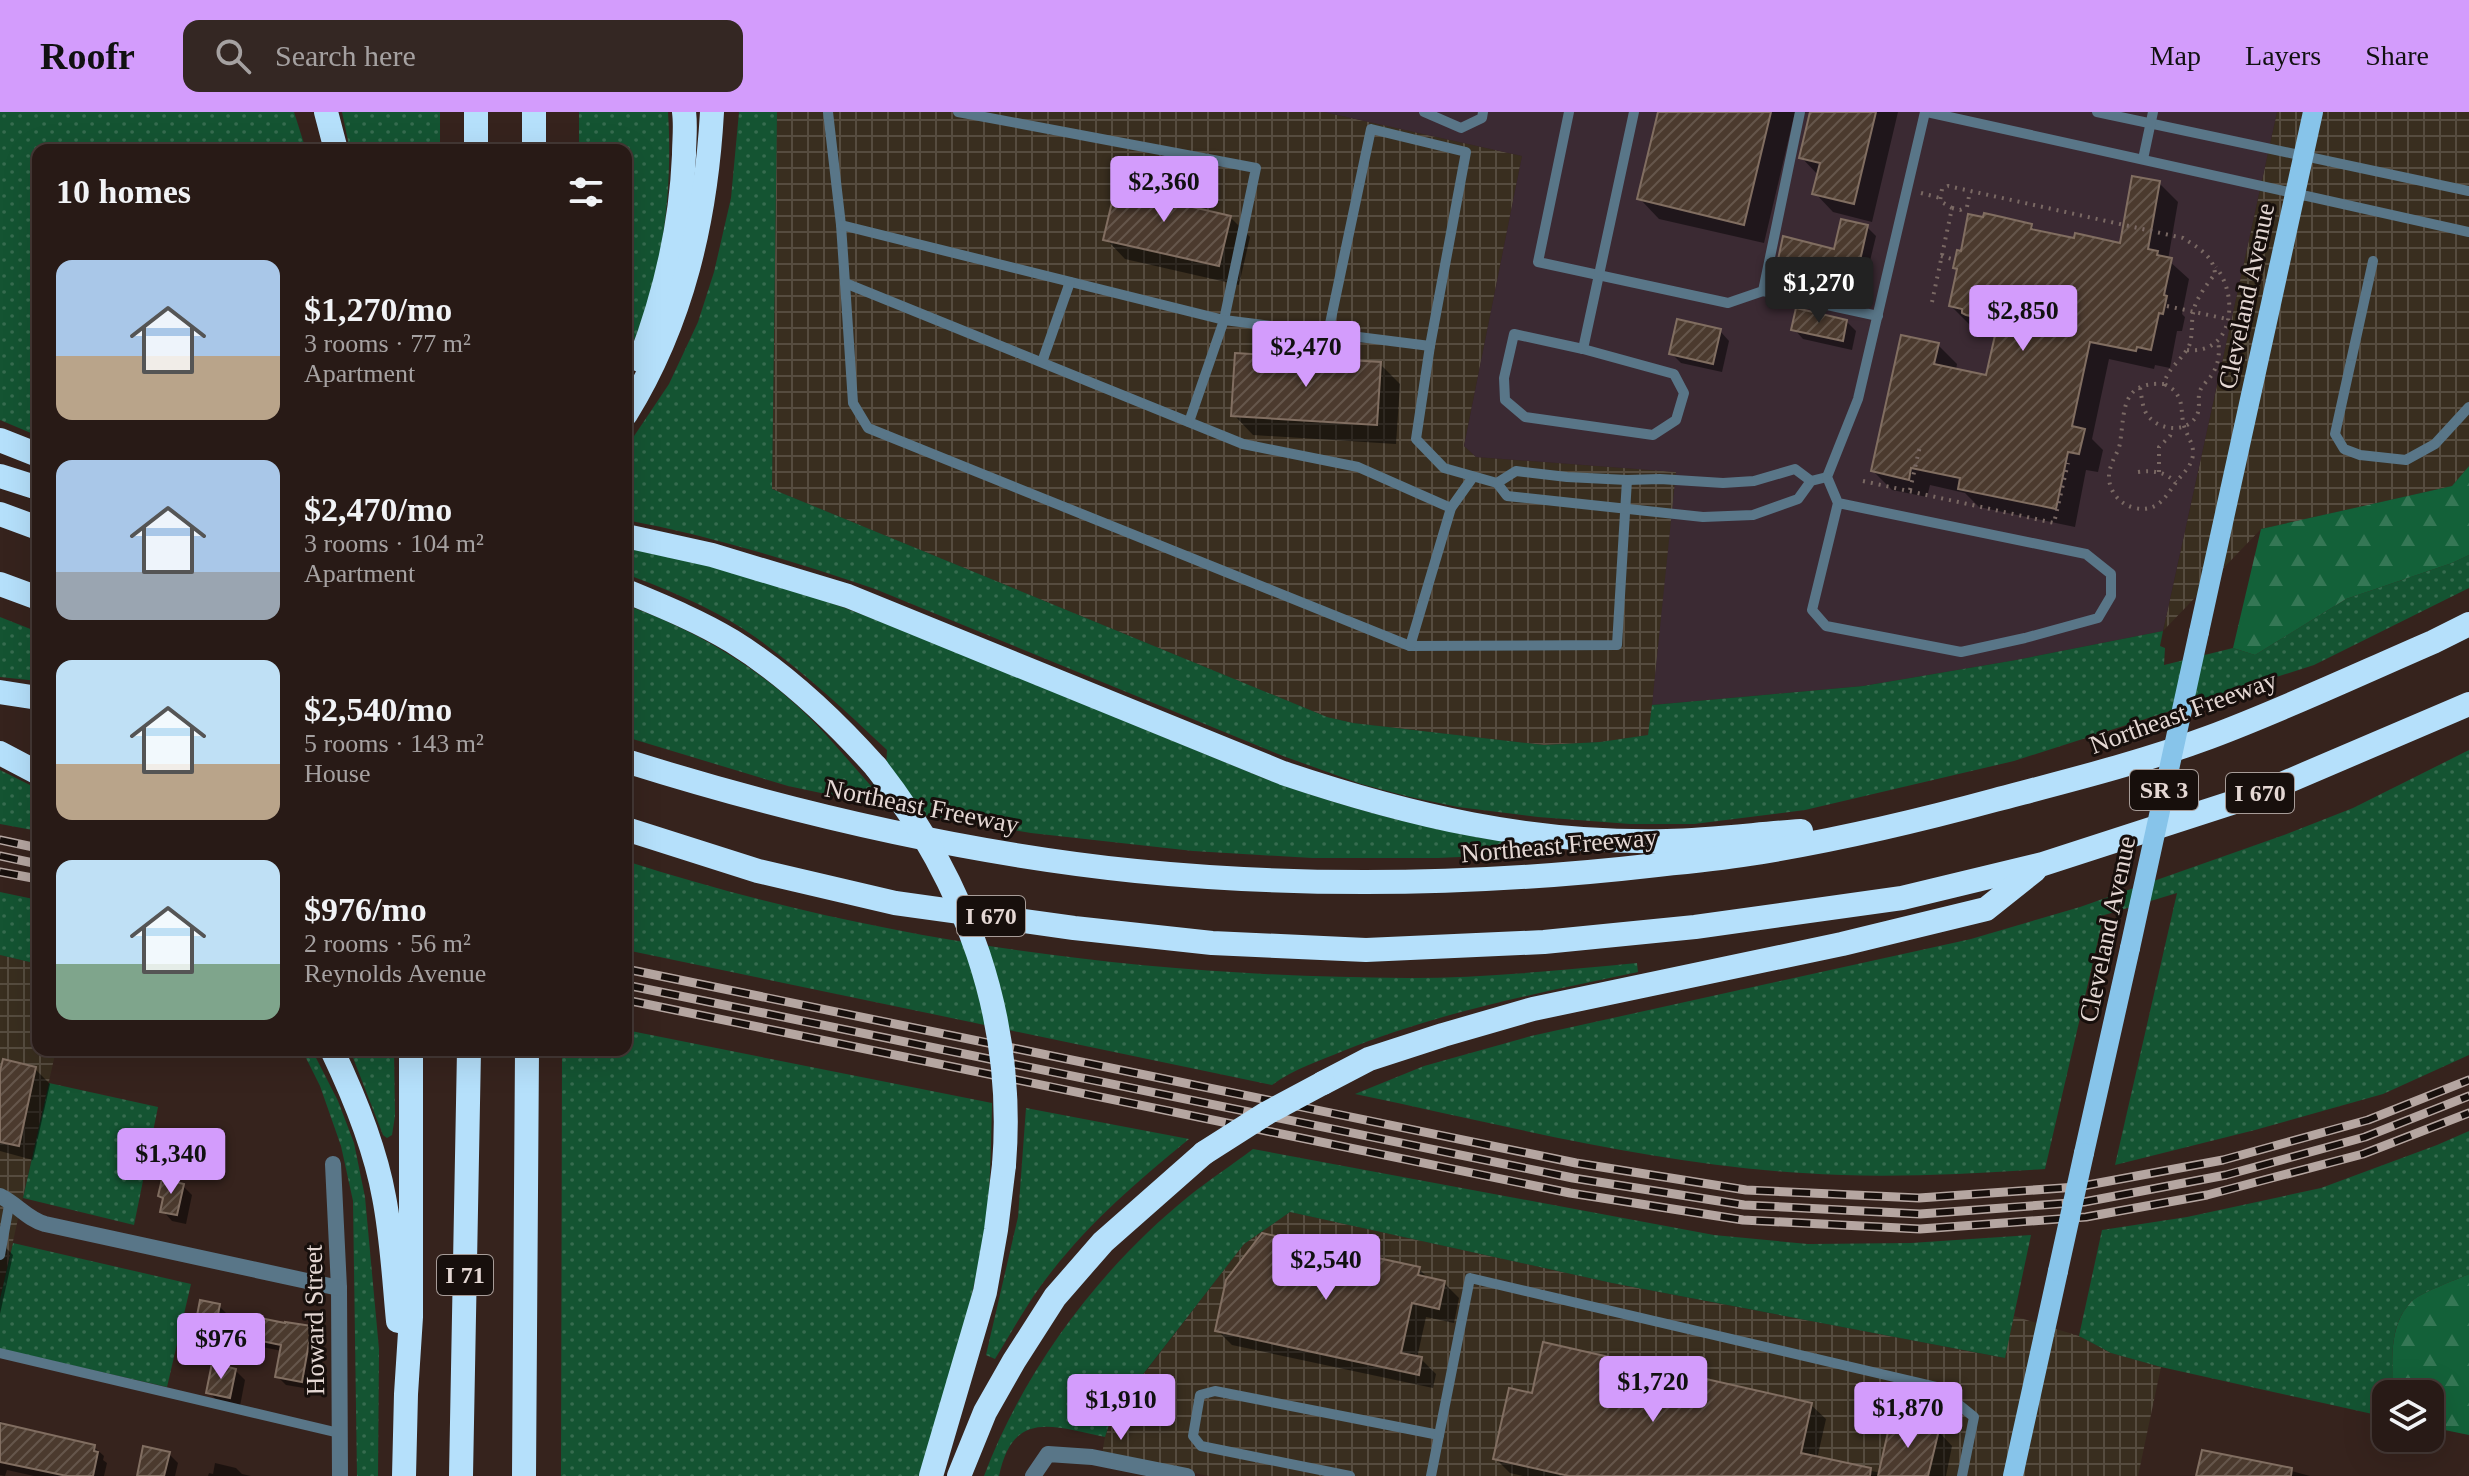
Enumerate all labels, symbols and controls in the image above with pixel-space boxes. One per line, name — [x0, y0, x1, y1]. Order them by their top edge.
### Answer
search box — [183, 20, 743, 92]
icon: search — [211, 34, 255, 78]
text: Roofr — [40, 35, 135, 77]
text: Search here — [275, 39, 416, 72]
text: Map — [2150, 40, 2201, 71]
text: Layers — [2245, 40, 2321, 71]
text: Share — [2365, 40, 2429, 71]
pin: $2,360 — [1099, 156, 1229, 224]
text: $2,360 — [1128, 167, 1200, 196]
icon: filters — [564, 170, 608, 214]
text: 10 homes — [56, 173, 191, 210]
street label: Cleveland Avenue — [2213, 200, 2280, 392]
pin: $1,270 — [1754, 257, 1884, 325]
text: $1,270 — [1783, 268, 1855, 297]
pin: $2,850 — [1958, 285, 2088, 353]
text: $1,270/mo — [304, 291, 452, 328]
icon: home — [120, 292, 216, 388]
text: $2,850 — [1987, 296, 2059, 325]
pin: $2,470 — [1241, 321, 1371, 389]
text: 3 rooms · 77 m² — [304, 329, 471, 358]
text: $2,470 — [1270, 332, 1342, 361]
text: Apartment — [304, 359, 415, 388]
text: $2,470/mo — [304, 491, 452, 528]
icon: home — [120, 492, 216, 588]
text: 3 rooms · 104 m² — [304, 529, 484, 558]
text: Apartment — [304, 559, 415, 588]
street label: Northeast Freeway — [2086, 665, 2281, 760]
text: $2,540/mo — [304, 691, 452, 728]
icon: home — [120, 692, 216, 788]
text: 5 rooms · 143 m² — [304, 729, 484, 758]
text: House — [304, 759, 370, 788]
road number: SR 3 — [2130, 770, 2198, 810]
street label: Northeast Freeway — [822, 773, 1021, 840]
road number: I 670 — [2226, 773, 2294, 813]
street label: Northeast Freeway — [1460, 822, 1658, 869]
street label: Cleveland Avenue — [2074, 833, 2141, 1025]
text: $976/mo — [304, 891, 427, 928]
icon: home — [120, 892, 216, 988]
road number: I 670 — [957, 896, 1025, 936]
text: 2 rooms · 56 m² — [304, 929, 471, 958]
text: Reynolds Avenue — [304, 959, 486, 988]
pin: $1,340 — [106, 1128, 236, 1196]
text: $1,340 — [135, 1139, 207, 1168]
pin: $2,540 — [1261, 1234, 1391, 1302]
street label: Howard Street — [299, 1244, 330, 1396]
text: $2,540 — [1290, 1245, 1362, 1274]
road number: I 71 — [437, 1255, 493, 1295]
pin: $976 — [174, 1313, 268, 1381]
text: $976 — [195, 1324, 247, 1353]
pin: $1,720 — [1588, 1356, 1718, 1424]
text: $1,720 — [1617, 1367, 1689, 1396]
pin: $1,910 — [1056, 1374, 1186, 1442]
map controls — [2372, 1380, 2444, 1452]
button: layers — [2372, 1380, 2444, 1452]
pin: $1,870 — [1843, 1382, 1973, 1450]
text: $1,910 — [1085, 1385, 1157, 1414]
text: $1,870 — [1872, 1393, 1944, 1422]

